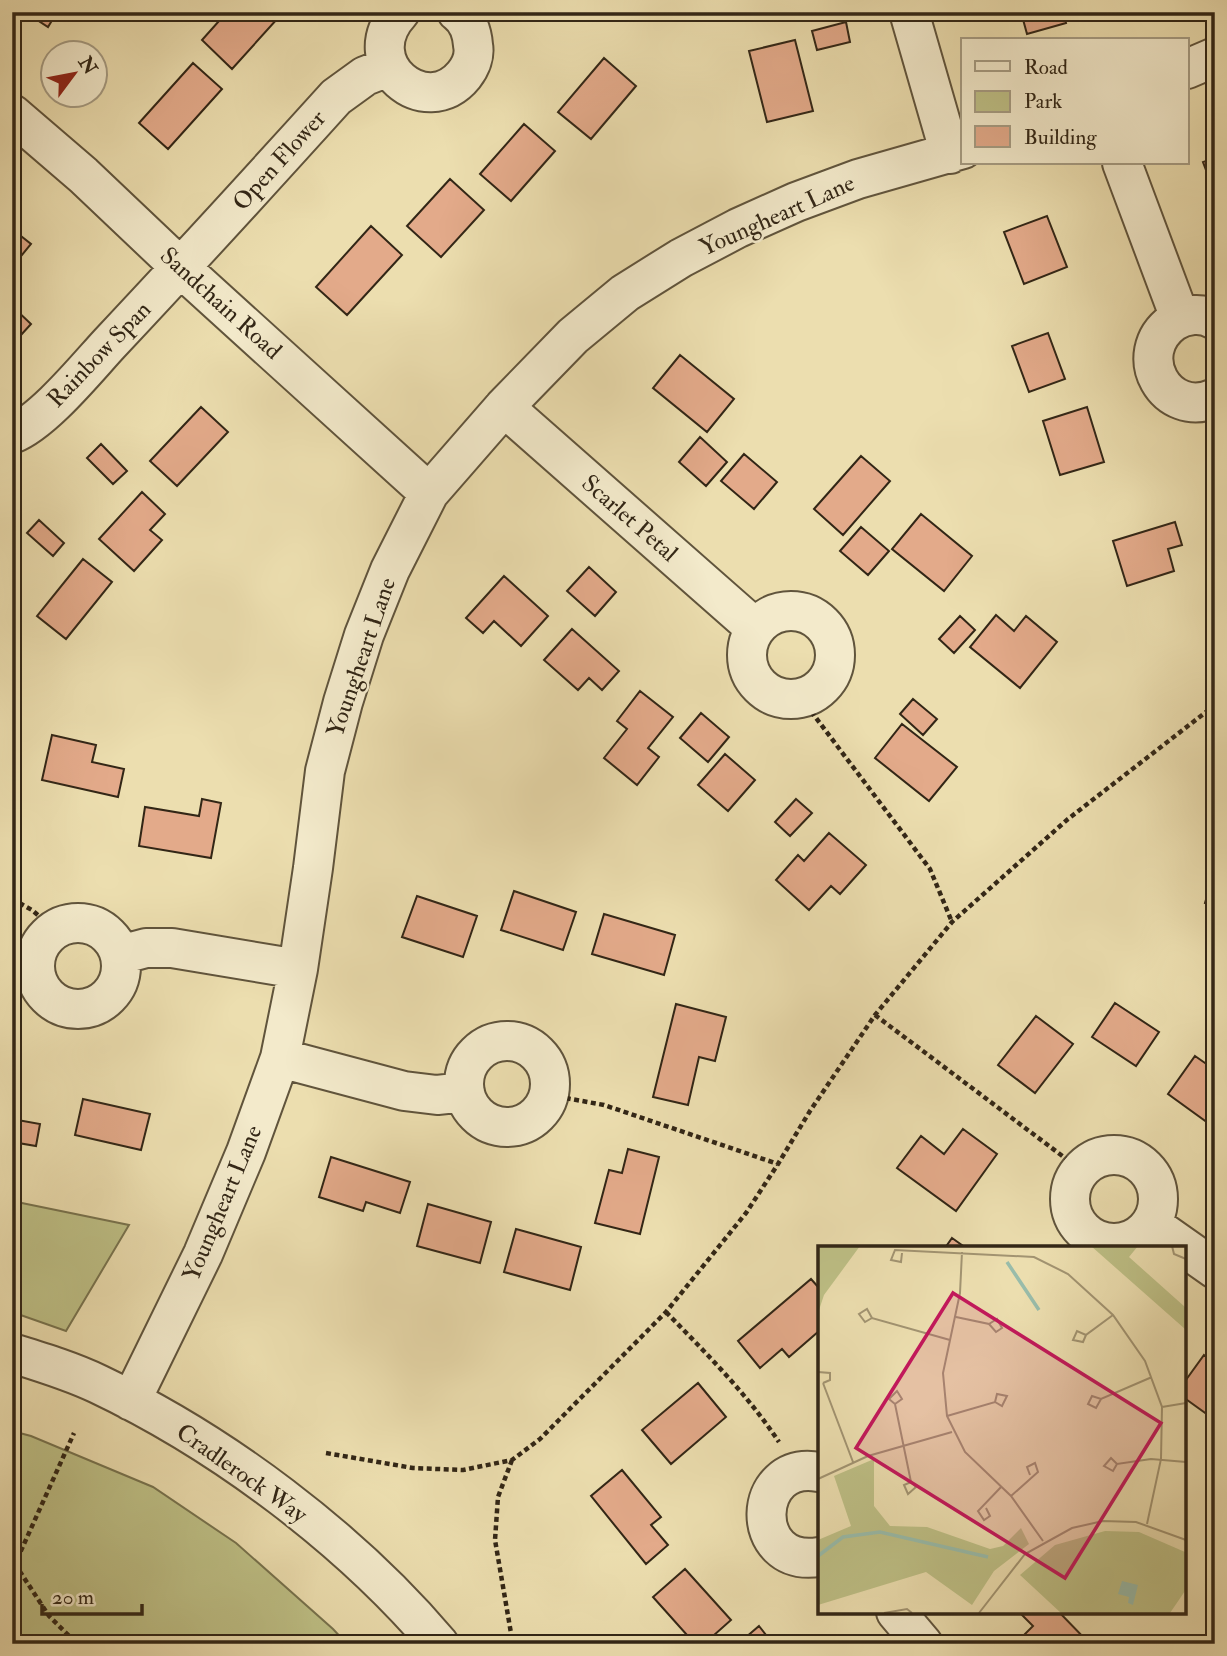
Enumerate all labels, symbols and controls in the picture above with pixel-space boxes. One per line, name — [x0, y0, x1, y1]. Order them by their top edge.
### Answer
north arrow — [38, 38, 108, 108]
legend — [961, 38, 1188, 164]
text: N — [72, 51, 103, 80]
text: Road — [1024, 54, 1069, 81]
text: Park — [1024, 88, 1062, 115]
street label: Open Flower — [226, 103, 333, 217]
text: Building — [1024, 124, 1097, 151]
street label: Youngheart Lane — [695, 167, 859, 263]
street label: Sandchain Road — [153, 241, 288, 366]
street label: Rainbow Span — [41, 294, 158, 414]
street label: Scarlet Petal — [575, 468, 684, 569]
street label: Youngheart Lane — [320, 574, 403, 741]
street label: Youngheart Lane — [176, 1121, 269, 1286]
inset map — [818, 1246, 1185, 1614]
street label: Cradlerock Way — [170, 1417, 314, 1530]
scale bar — [42, 1572, 142, 1616]
text: 20 m — [52, 1584, 94, 1611]

